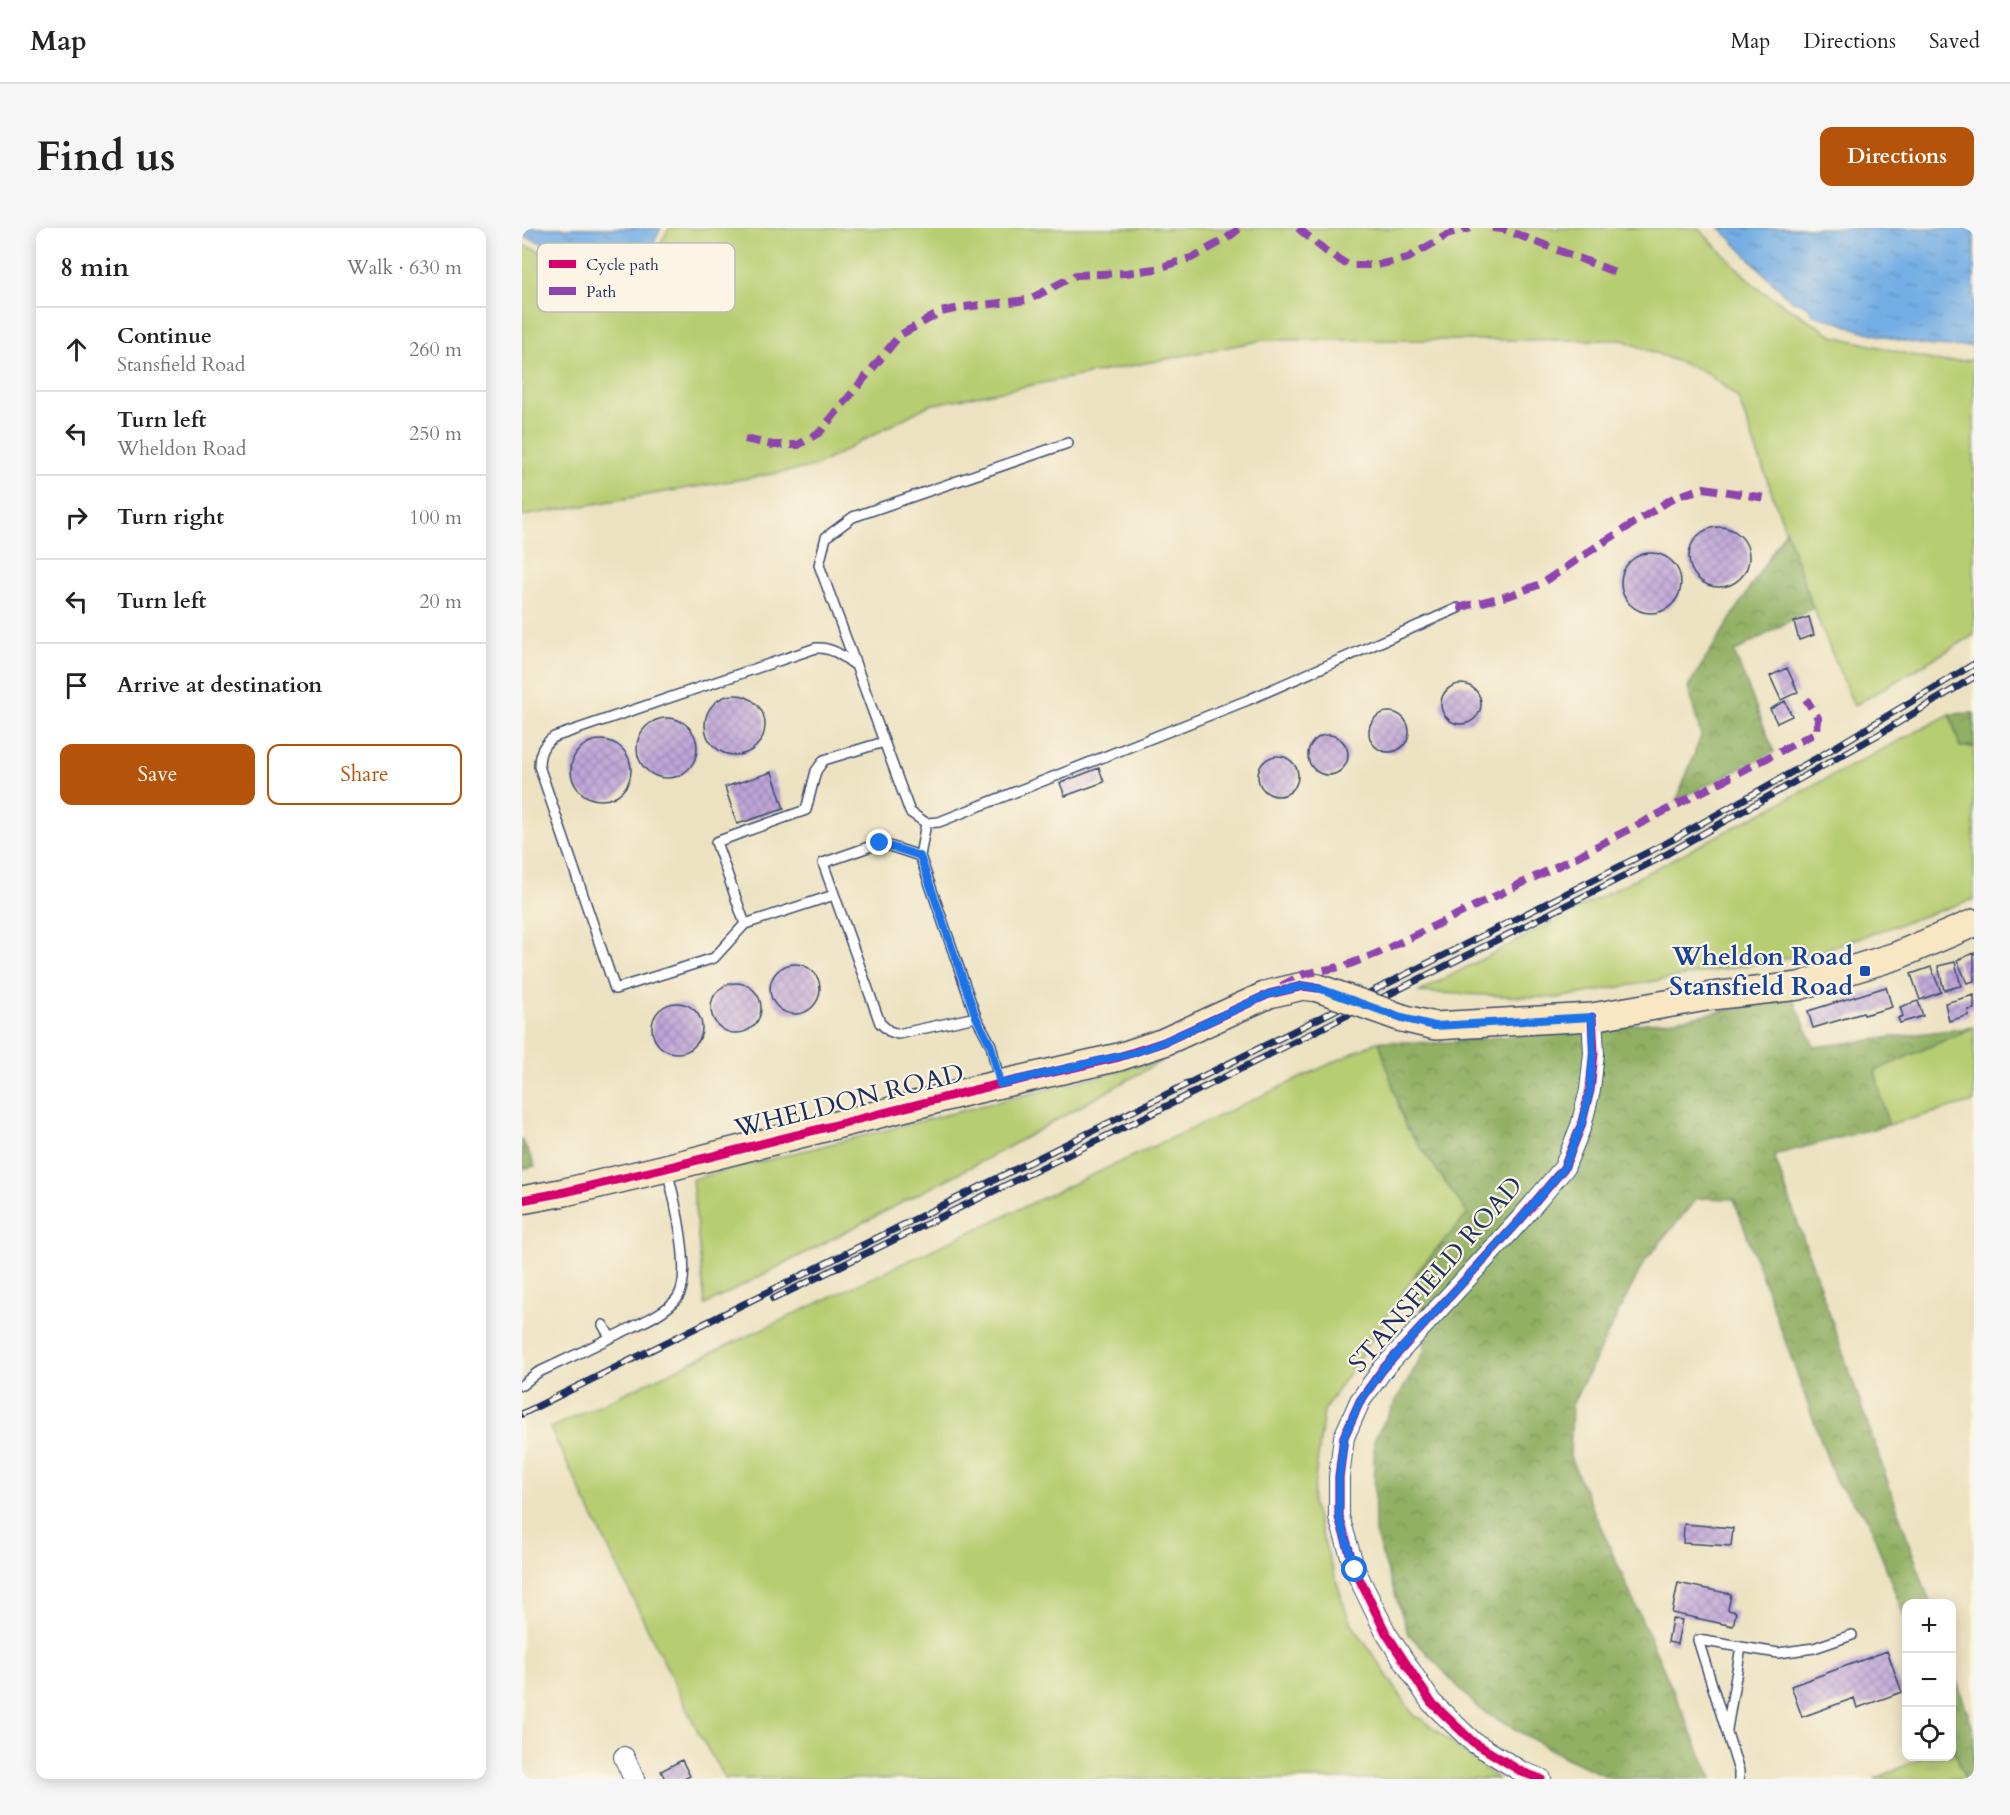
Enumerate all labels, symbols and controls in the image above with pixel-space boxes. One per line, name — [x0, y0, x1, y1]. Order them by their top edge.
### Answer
text: Map — [30, 22, 87, 60]
text: Map — [1730, 27, 1770, 56]
text: Directions — [1803, 27, 1896, 56]
text: Saved — [1929, 27, 1980, 56]
button: Directions — [1820, 127, 1974, 186]
text: Find us — [36, 128, 176, 185]
legend — [537, 243, 735, 312]
text: 8 min — [60, 250, 129, 285]
text: Walk · 630 m — [347, 254, 462, 281]
text: Cycle path — [586, 254, 659, 276]
text: Path — [586, 281, 616, 303]
text: Continue — [117, 321, 212, 351]
icon: ahead — [60, 333, 93, 366]
text: 260 m — [409, 336, 462, 363]
text: Stansfield Road — [117, 351, 245, 378]
text: Turn left — [117, 405, 206, 435]
icon: left — [60, 417, 93, 450]
text: 250 m — [409, 420, 462, 447]
text: Wheldon Road — [117, 435, 246, 462]
icon: right — [60, 501, 93, 534]
text: Turn right — [117, 502, 224, 532]
text: 100 m — [409, 504, 462, 531]
icon: left — [60, 585, 93, 618]
text: Turn left — [117, 586, 206, 616]
text: 20 m — [419, 588, 462, 615]
icon: arrive — [60, 669, 93, 702]
text: Arrive at destination — [117, 670, 322, 700]
button: Save — [60, 744, 255, 805]
button: Share — [267, 744, 462, 805]
route end — [866, 829, 892, 855]
place label: Wheldon Road Stansfield Road — [1669, 939, 1853, 1004]
marker: Wheldon Road Stansfield Road — [1858, 964, 1872, 978]
street label: WHELDON ROAD — [730, 1055, 967, 1146]
street label: STANSFIELD ROAD — [1340, 1169, 1530, 1380]
route start — [1341, 1556, 1367, 1582]
map controls — [1902, 1599, 1956, 1761]
button: + — [1902, 1599, 1956, 1653]
button: − — [1902, 1653, 1956, 1707]
button: locate — [1902, 1707, 1956, 1761]

